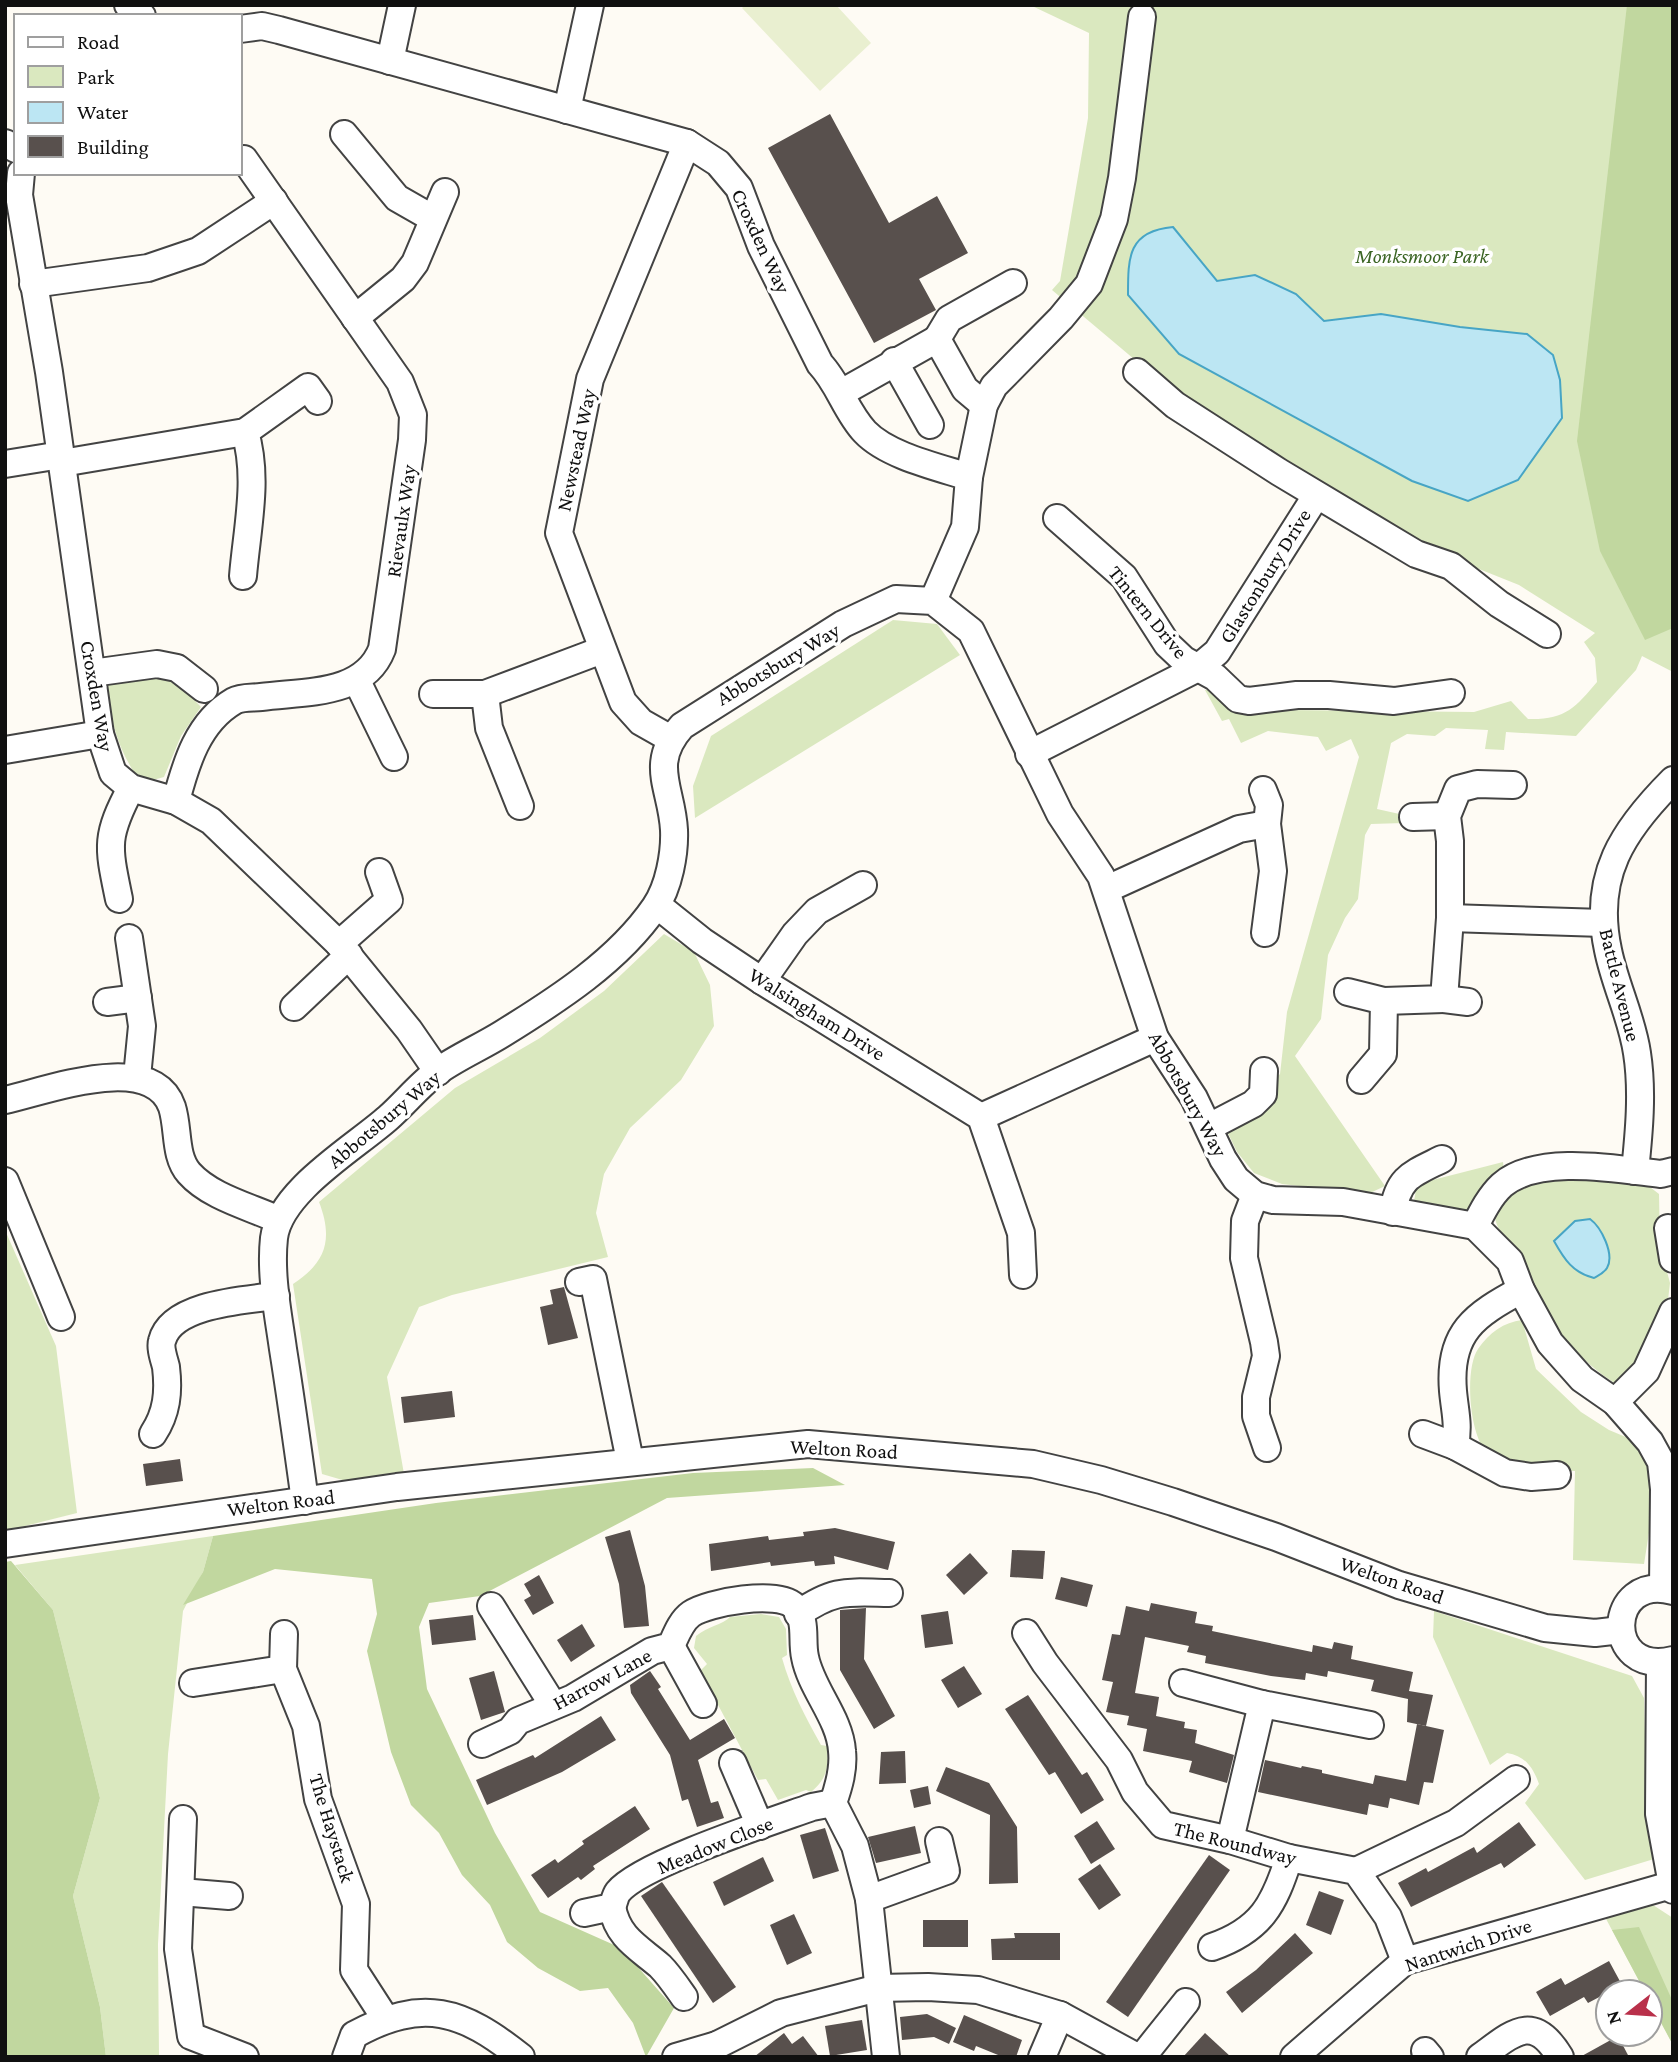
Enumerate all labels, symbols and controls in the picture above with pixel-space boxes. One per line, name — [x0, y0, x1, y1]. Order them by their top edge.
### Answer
legend — [14, 14, 242, 175]
text: Road — [77, 30, 120, 54]
text: Park — [77, 65, 114, 89]
text: Water — [77, 100, 129, 124]
text: Building — [77, 135, 149, 159]
street label: Croxden Way — [726, 185, 796, 297]
park label: Monksmoor Park — [1354, 244, 1490, 268]
street label: Newstead Way — [551, 386, 601, 514]
street label: Rievaulx Way — [381, 463, 421, 579]
street label: Glastonbury Drive — [1214, 504, 1316, 648]
street label: Tintern Drive — [1103, 561, 1193, 663]
street label: Abbotsbury Way — [712, 618, 844, 710]
street label: Croxden Way — [75, 639, 119, 754]
street label: Battle Avenue — [1594, 926, 1646, 1044]
street label: Walsingham Drive — [744, 962, 890, 1066]
street label: Abbotsbury Way — [1144, 1027, 1232, 1161]
street label: Abbotsbury Way — [323, 1065, 445, 1173]
street label: Welton Road — [789, 1434, 899, 1464]
street label: Welton Road — [226, 1484, 336, 1522]
street label: Welton Road — [1337, 1551, 1447, 1609]
street label: Harrow Lane — [548, 1643, 656, 1715]
street label: The Haystack — [304, 1771, 360, 1885]
street label: Meadow Close — [653, 1811, 777, 1879]
street label: The Roundway — [1171, 1816, 1299, 1870]
street label: Nantwich Drive — [1402, 1913, 1534, 1977]
north arrow — [1594, 1978, 1664, 2048]
text: N — [1601, 2009, 1625, 2027]

